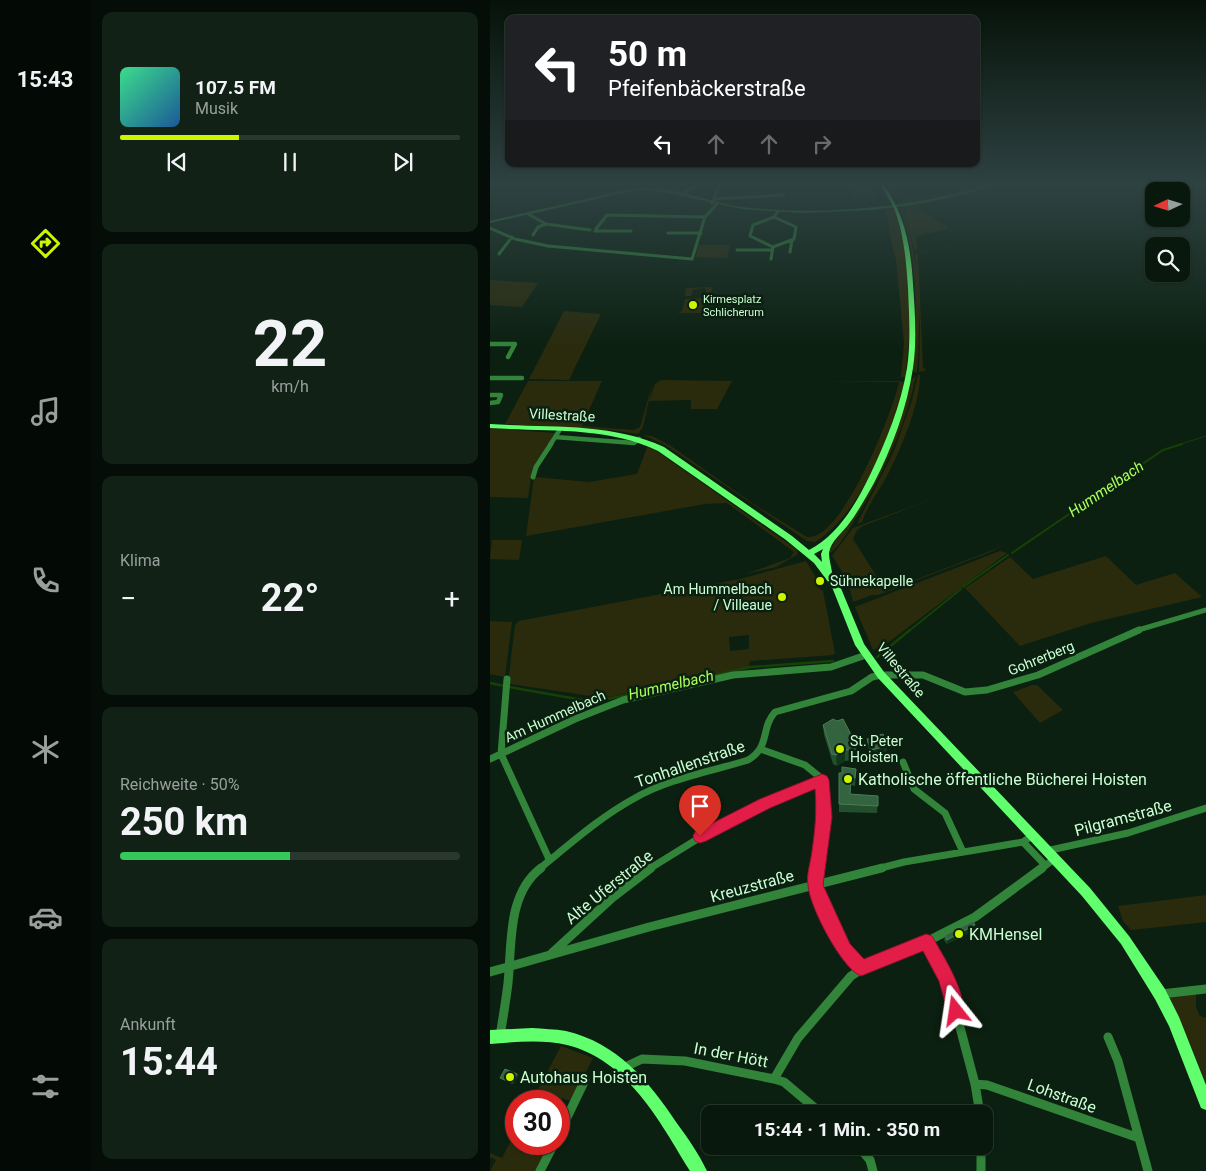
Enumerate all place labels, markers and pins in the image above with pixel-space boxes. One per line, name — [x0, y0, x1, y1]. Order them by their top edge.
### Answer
place label: Kirmesplatz Schlicherum — [703, 293, 764, 319]
marker: Kirmesplatz Schlicherum — [687, 299, 699, 311]
place label: Sühnekapelle — [830, 573, 913, 589]
marker: Sühnekapelle — [814, 575, 826, 587]
place label: Am Hummelbach / Villeaue — [664, 581, 772, 613]
marker: Am Hummelbach / Villeaue — [776, 591, 788, 603]
place label: St. Peter Hoisten — [850, 733, 903, 765]
marker: St. Peter Hoisten — [834, 743, 846, 755]
place label: Katholische öffentliche Bücherei Hoisten — [858, 770, 1147, 789]
marker: Katholische öffentliche Bücherei Hoisten — [842, 773, 854, 785]
pin — [679, 785, 721, 836]
place label: KMHensel — [969, 925, 1042, 944]
marker: KMHensel — [953, 928, 965, 940]
place label: Autohaus Hoisten — [520, 1068, 647, 1087]
marker: Autohaus Hoisten — [504, 1071, 516, 1083]

